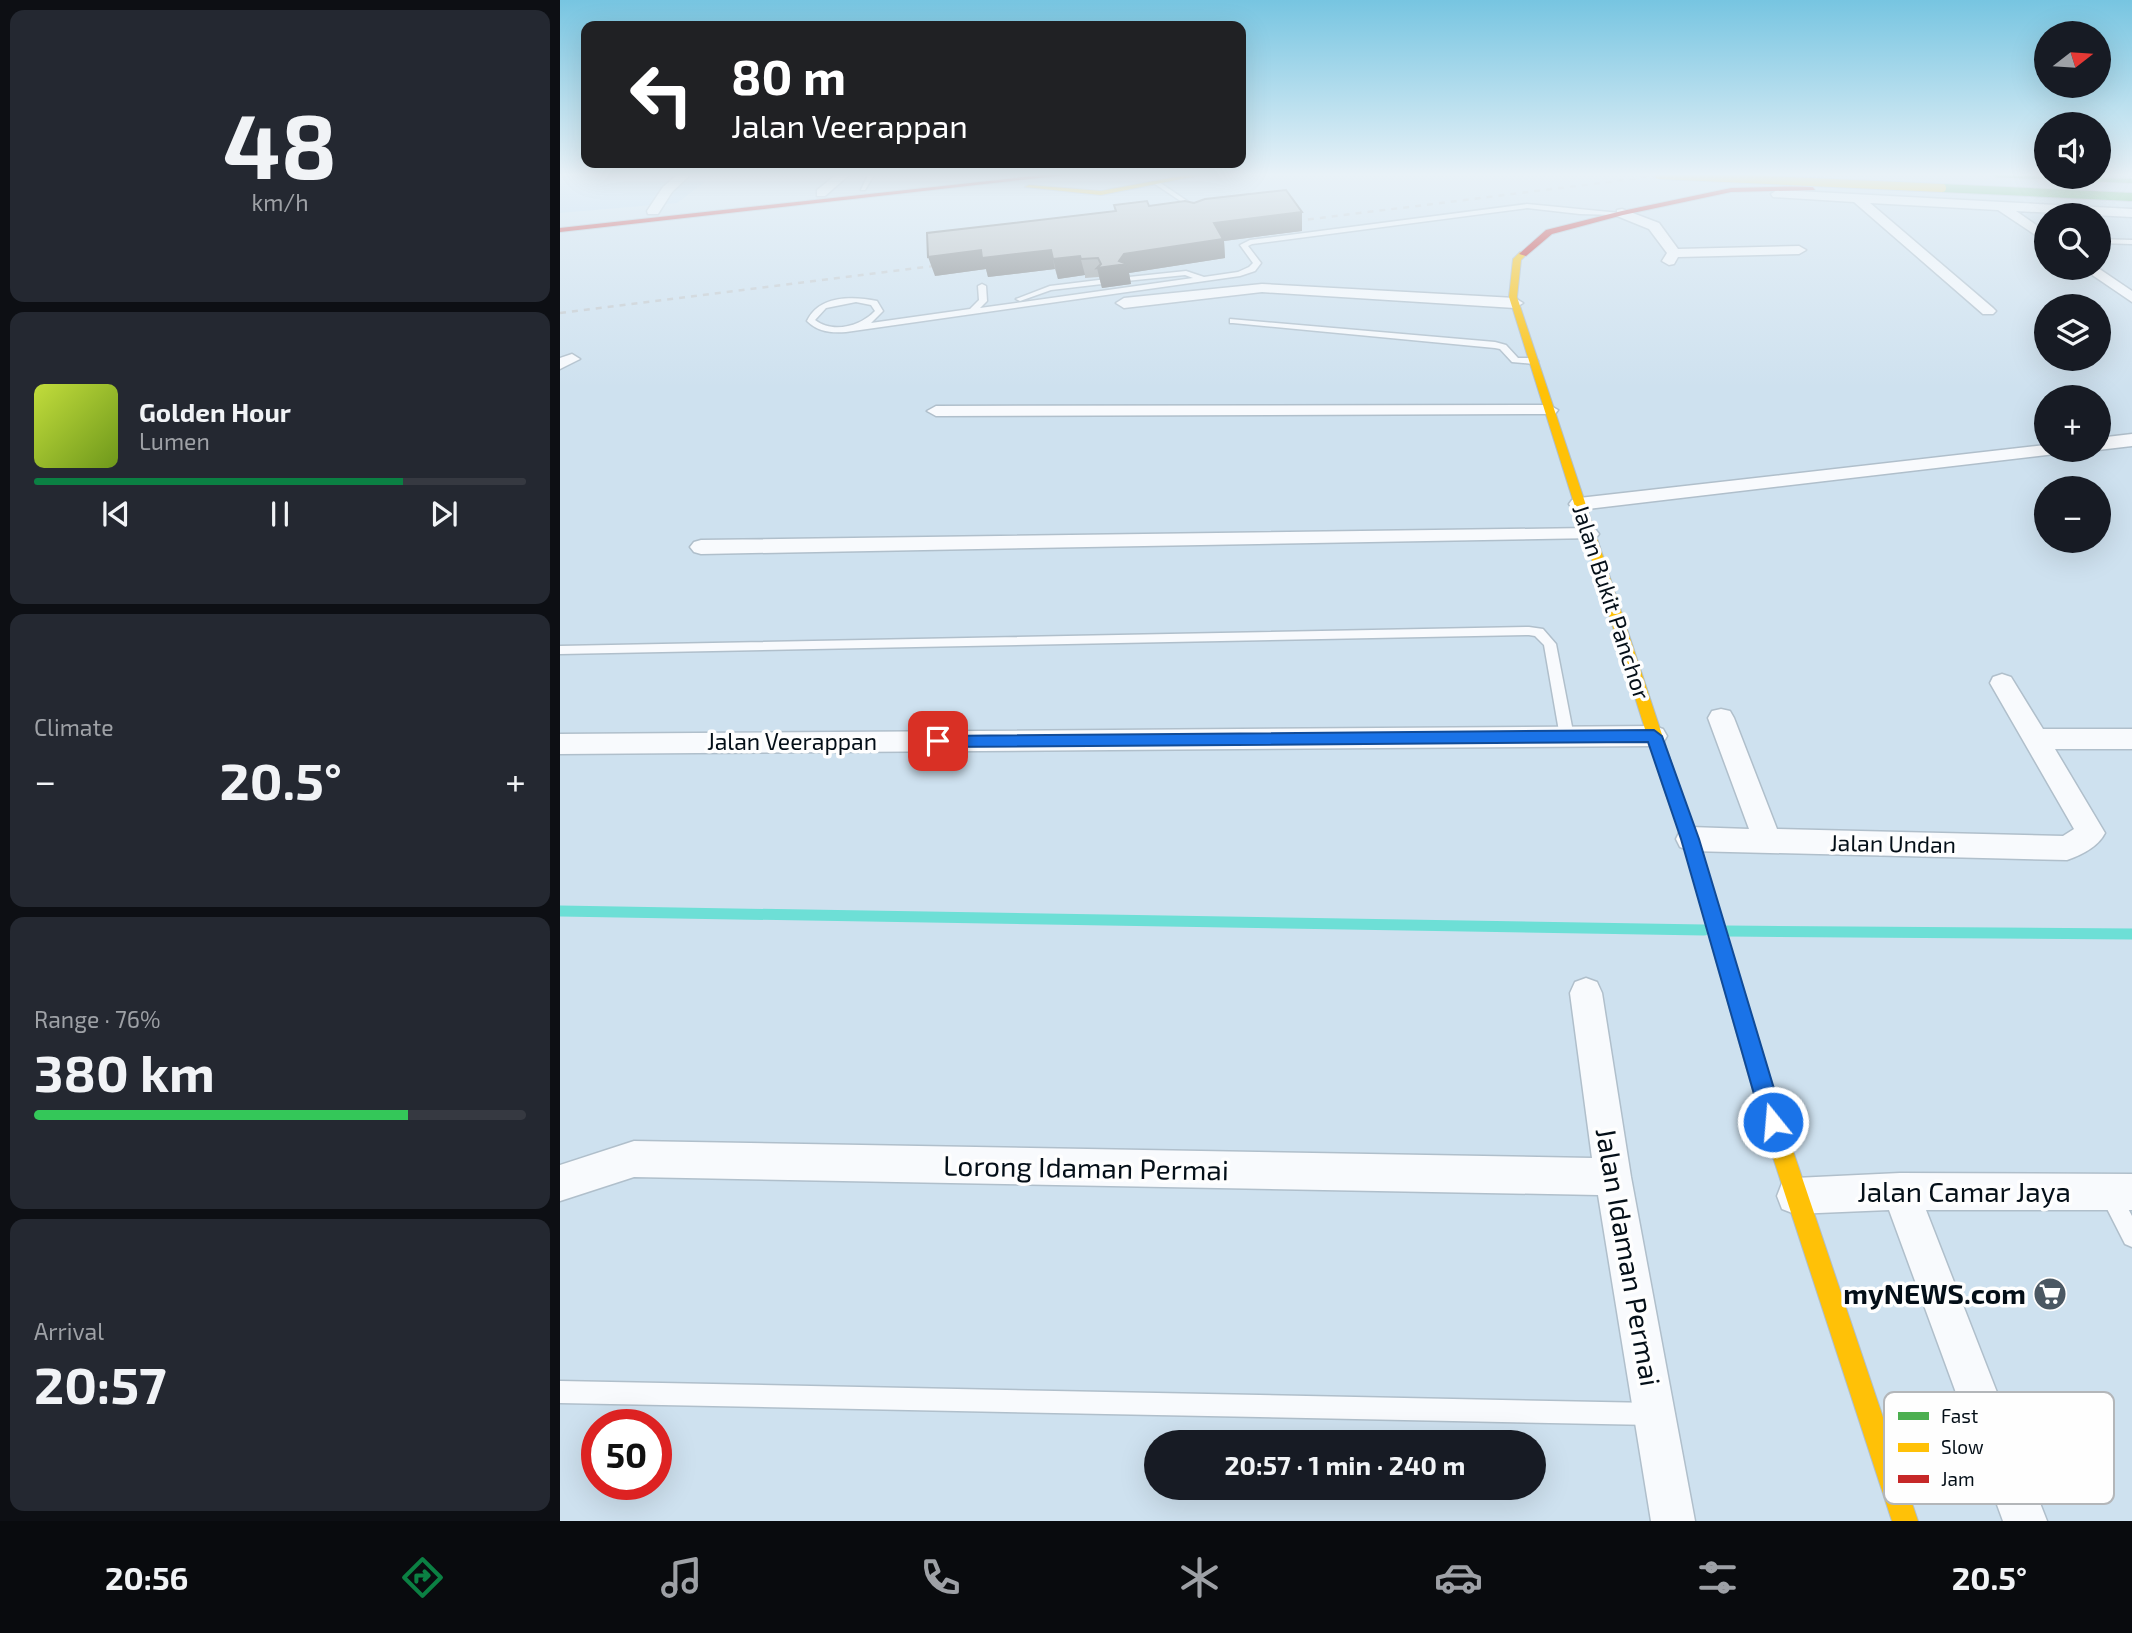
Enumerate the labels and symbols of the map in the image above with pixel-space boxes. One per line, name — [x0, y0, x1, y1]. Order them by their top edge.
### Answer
north arrow — [2034, 21, 2110, 98]
street label: Jalan Bukit Panchor — [1567, 501, 1657, 703]
pin — [908, 711, 968, 771]
street label: Jalan Veerappan — [707, 727, 877, 755]
street label: Jalan Undan — [1830, 828, 1956, 858]
position arrow — [1736, 1085, 1810, 1159]
street label: Jalan Idaman Permai — [1590, 1125, 1668, 1389]
street label: Lorong Idaman Permai — [943, 1148, 1229, 1186]
street label: Jalan Camar Jaya — [1857, 1174, 2071, 1208]
supermarket icon: myNEWS.com — [2031, 1275, 2069, 1313]
place label: myNEWS.com — [1843, 1276, 2026, 1310]
legend — [1884, 1392, 2114, 1504]
text: Fast — [1941, 1404, 1978, 1427]
speed limit sign: 50 — [581, 1409, 672, 1500]
text: Slow — [1941, 1435, 1984, 1458]
text: Jam — [1941, 1467, 1975, 1490]

